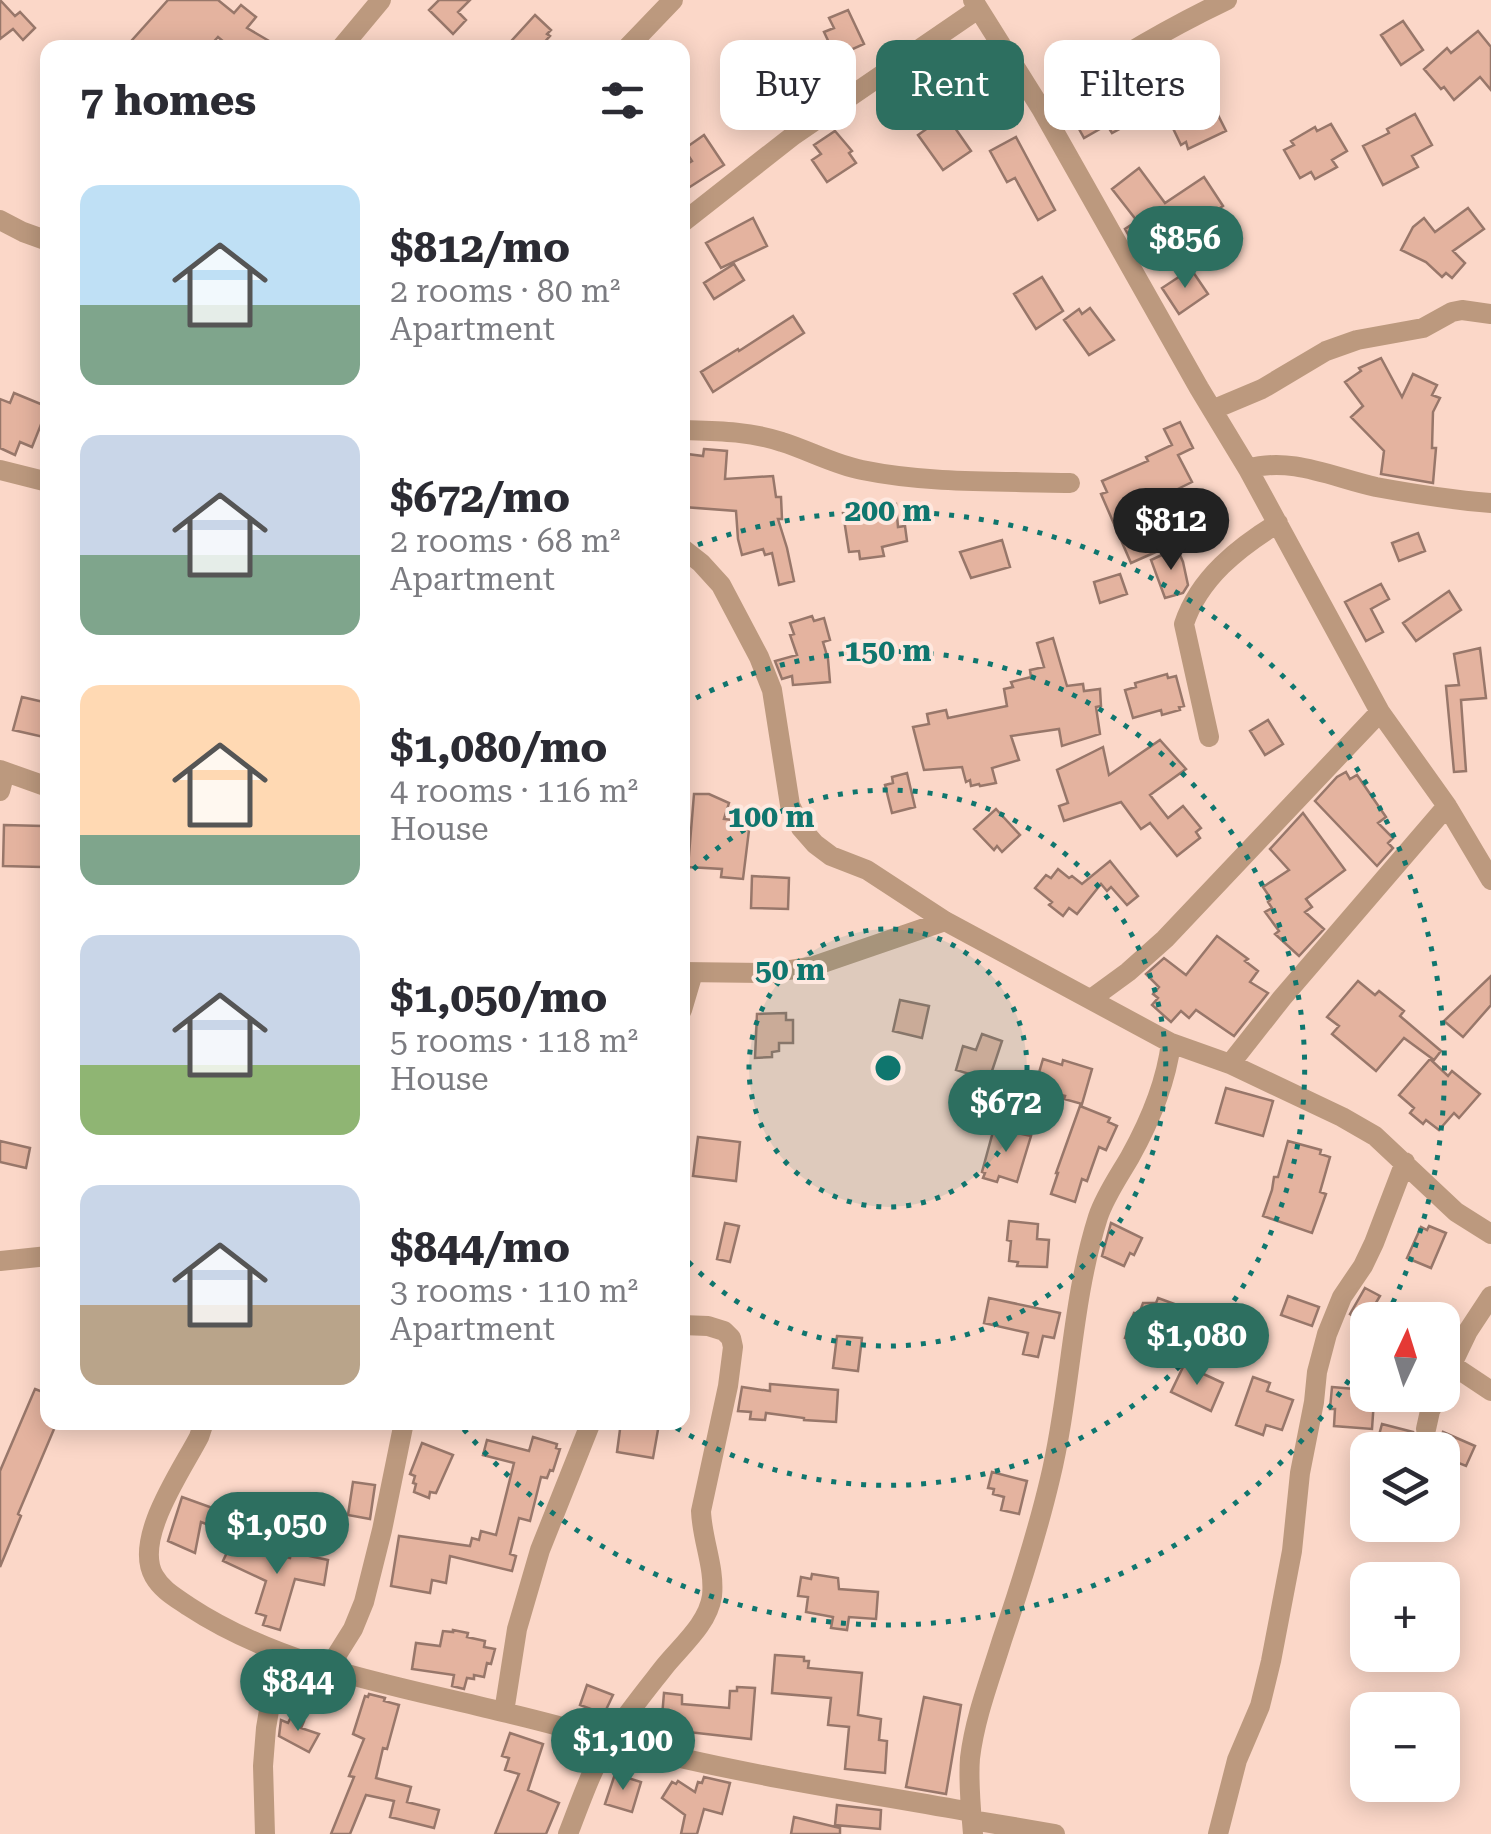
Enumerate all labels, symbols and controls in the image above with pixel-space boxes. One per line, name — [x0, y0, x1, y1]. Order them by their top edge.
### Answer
chip: Buy — [720, 40, 856, 130]
chip: Rent — [876, 40, 1024, 130]
chip: Filters — [1044, 40, 1220, 130]
icon: filters — [595, 73, 650, 128]
text: 7 homes — [80, 76, 256, 125]
pin: $856 — [1126, 206, 1244, 291]
text: $856 — [1149, 219, 1221, 257]
text: $812/mo — [390, 223, 570, 272]
icon: home — [160, 225, 280, 345]
text: 2 rooms · 80 m² — [390, 272, 620, 310]
text: Apartment — [390, 310, 555, 348]
text: $672/mo — [390, 473, 570, 522]
icon: home — [160, 475, 280, 595]
pin: $812 — [1112, 488, 1230, 573]
text: 200 m — [845, 493, 932, 528]
text: $812 — [1135, 501, 1207, 539]
text: 2 rooms · 68 m² — [390, 522, 620, 560]
text: Apartment — [390, 560, 555, 598]
text: 150 m — [845, 633, 932, 668]
text: $1,080/mo — [390, 723, 607, 772]
icon: home — [160, 725, 280, 845]
text: 4 rooms · 116 m² — [390, 772, 638, 810]
text: 100 m — [728, 799, 815, 834]
text: House — [390, 810, 489, 848]
text: 50 m — [755, 952, 825, 987]
text: $1,050/mo — [390, 973, 607, 1022]
icon: home — [160, 975, 280, 1095]
text: 5 rooms · 118 m² — [390, 1022, 638, 1060]
centre of rings — [870, 1050, 906, 1086]
text: House — [390, 1060, 489, 1098]
pin: $672 — [947, 1070, 1065, 1155]
text: $672 — [970, 1083, 1042, 1121]
text: $844/mo — [390, 1223, 570, 1272]
icon: home — [160, 1225, 280, 1345]
text: 3 rooms · 110 m² — [390, 1272, 638, 1310]
north arrow — [1350, 1302, 1460, 1412]
map controls — [1350, 1302, 1460, 1802]
pin: $1,080 — [1116, 1303, 1278, 1388]
text: Apartment — [390, 1310, 555, 1348]
text: $1,080 — [1147, 1316, 1247, 1354]
button: layers — [1350, 1432, 1460, 1542]
pin: $1,050 — [196, 1492, 358, 1577]
text: $1,050 — [227, 1505, 327, 1543]
button: + — [1350, 1562, 1460, 1672]
pin: $844 — [239, 1649, 357, 1734]
text: $844 — [262, 1662, 334, 1700]
button: − — [1350, 1692, 1460, 1802]
pin: $1,100 — [542, 1708, 704, 1793]
text: $1,100 — [573, 1721, 673, 1759]

